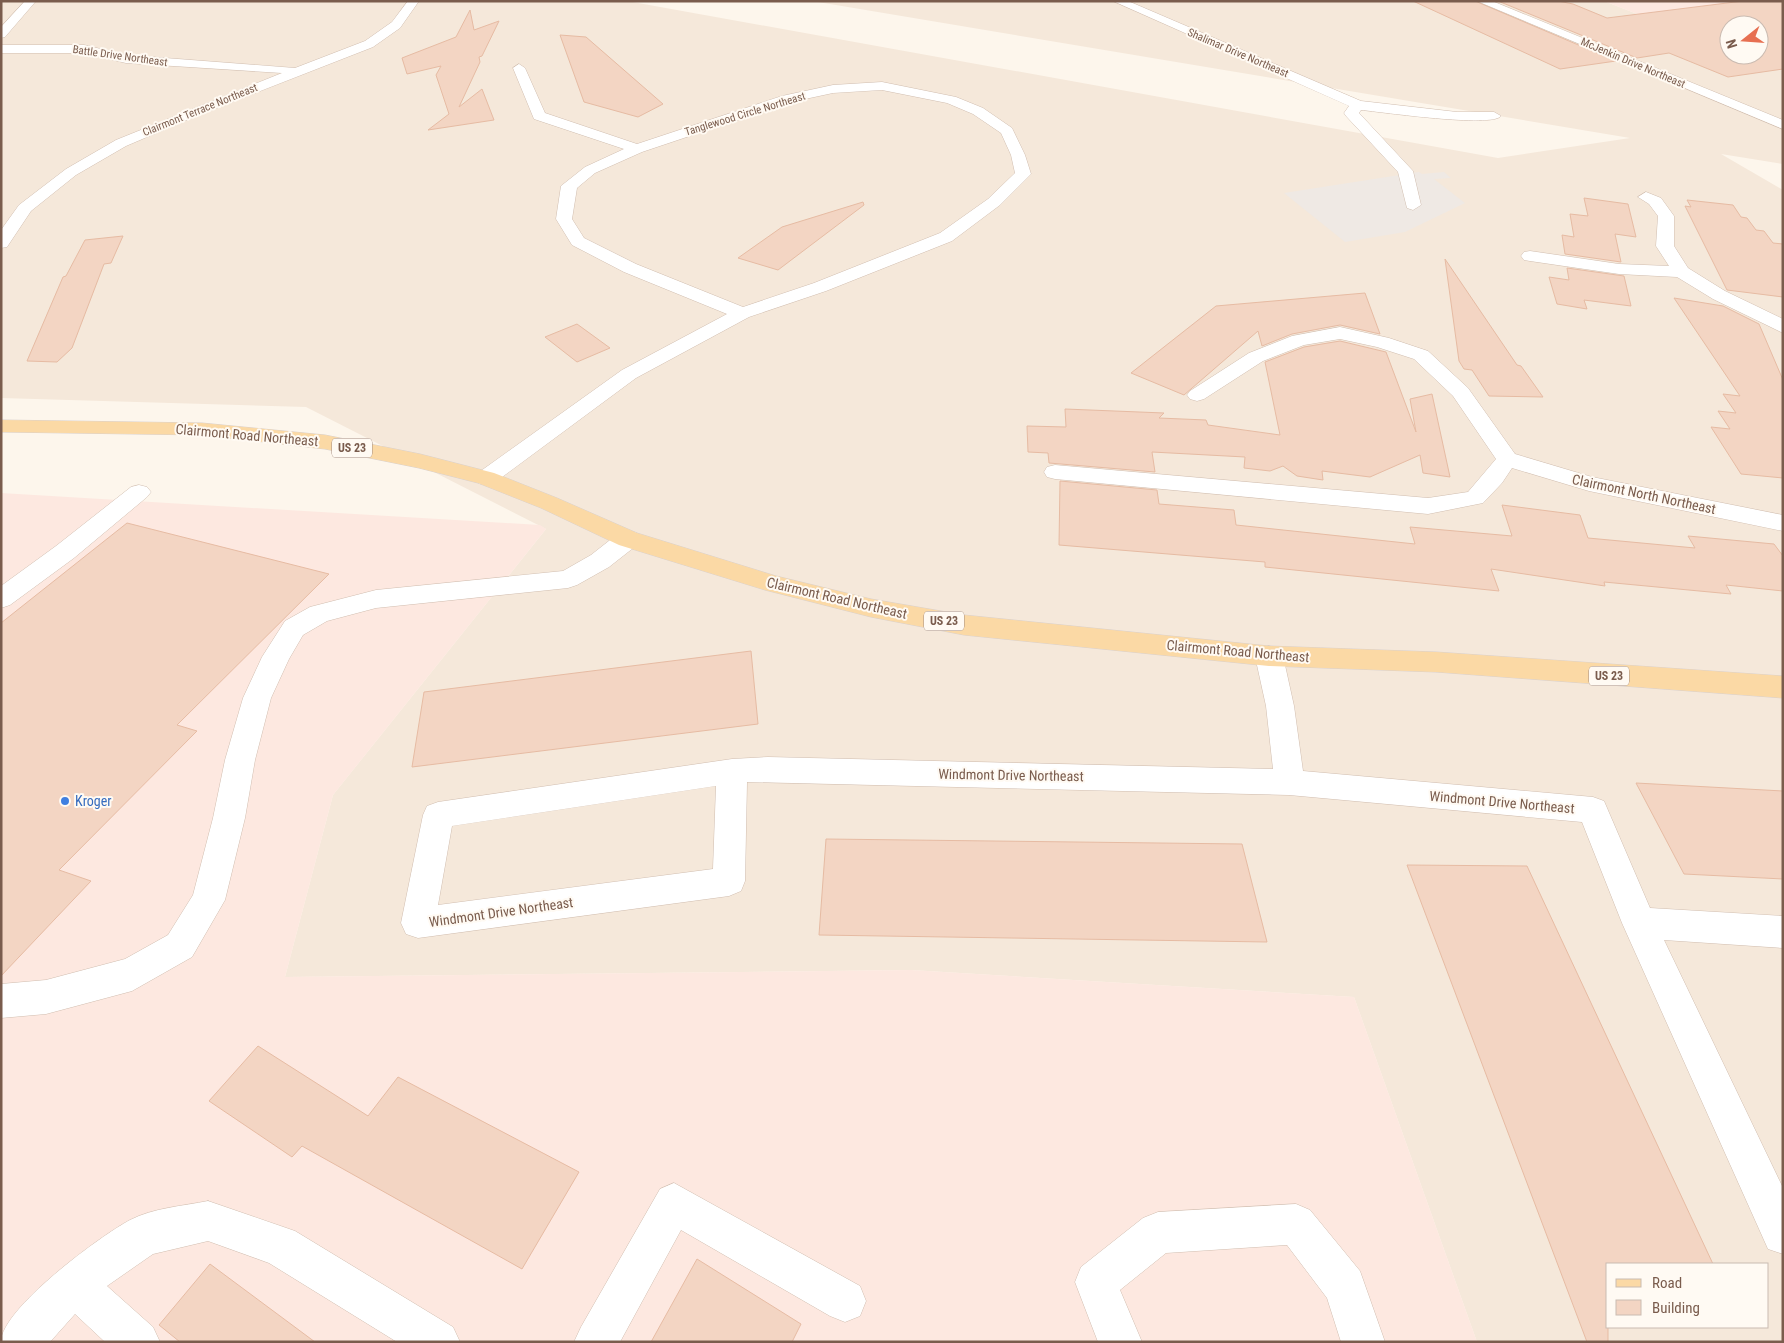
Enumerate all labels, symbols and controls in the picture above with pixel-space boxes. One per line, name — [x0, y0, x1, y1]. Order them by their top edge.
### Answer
north arrow — [1719, 15, 1769, 65]
street label: Shalimar Drive Northeast — [1186, 26, 1290, 80]
street label: McJenkin Drive Northeast — [1579, 35, 1687, 91]
text: N — [1723, 37, 1740, 50]
street label: Battle Drive Northeast — [72, 43, 168, 69]
street label: Clairmont Terrace Northeast — [141, 81, 259, 139]
street label: Tanglewood Circle Northeast — [683, 89, 807, 139]
street label: Clairmont Road Northeast — [175, 421, 319, 449]
road number: US 23 — [332, 438, 372, 458]
street label: Clairmont North Northeast — [1571, 471, 1717, 517]
street label: Clairmont Road Northeast — [765, 574, 909, 622]
road number: US 23 — [924, 612, 964, 630]
street label: Clairmont Road Northeast — [1166, 637, 1310, 665]
road number: US 23 — [1589, 666, 1629, 686]
street label: Windmont Drive Northeast — [938, 766, 1084, 784]
street label: Windmont Drive Northeast — [1429, 788, 1575, 816]
place label: Kroger — [75, 793, 112, 809]
marker: Kroger — [59, 795, 71, 807]
street label: Windmont Drive Northeast — [428, 894, 574, 930]
legend — [1606, 1263, 1769, 1328]
text: Road — [1652, 1274, 1682, 1292]
text: Building — [1652, 1299, 1700, 1317]

